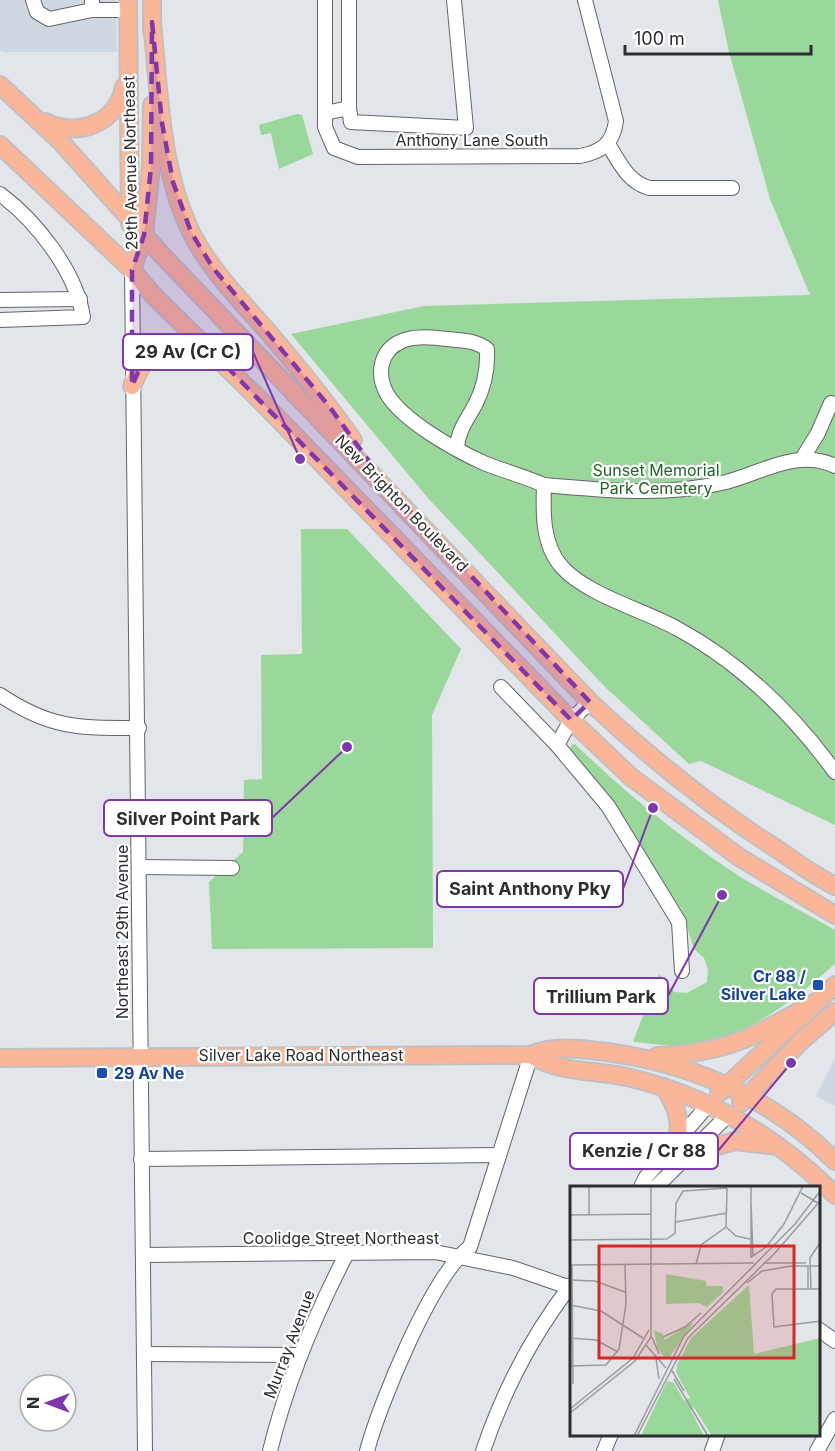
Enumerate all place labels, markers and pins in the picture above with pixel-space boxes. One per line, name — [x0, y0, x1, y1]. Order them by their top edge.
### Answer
callout: 29 Av (Cr C) — [123, 334, 253, 370]
callout: Silver Point Park — [104, 800, 272, 836]
callout: Saint Anthony Pky — [437, 871, 623, 907]
place label: Cr 88 / Silver Lake — [721, 966, 806, 1004]
callout: Trillium Park — [534, 978, 668, 1014]
marker: Cr 88 / Silver Lake — [811, 978, 825, 992]
place label: 29 Av Ne — [114, 1063, 184, 1083]
marker: 29 Av Ne — [95, 1066, 109, 1080]
callout: Kenzie / Cr 88 — [570, 1133, 718, 1169]

